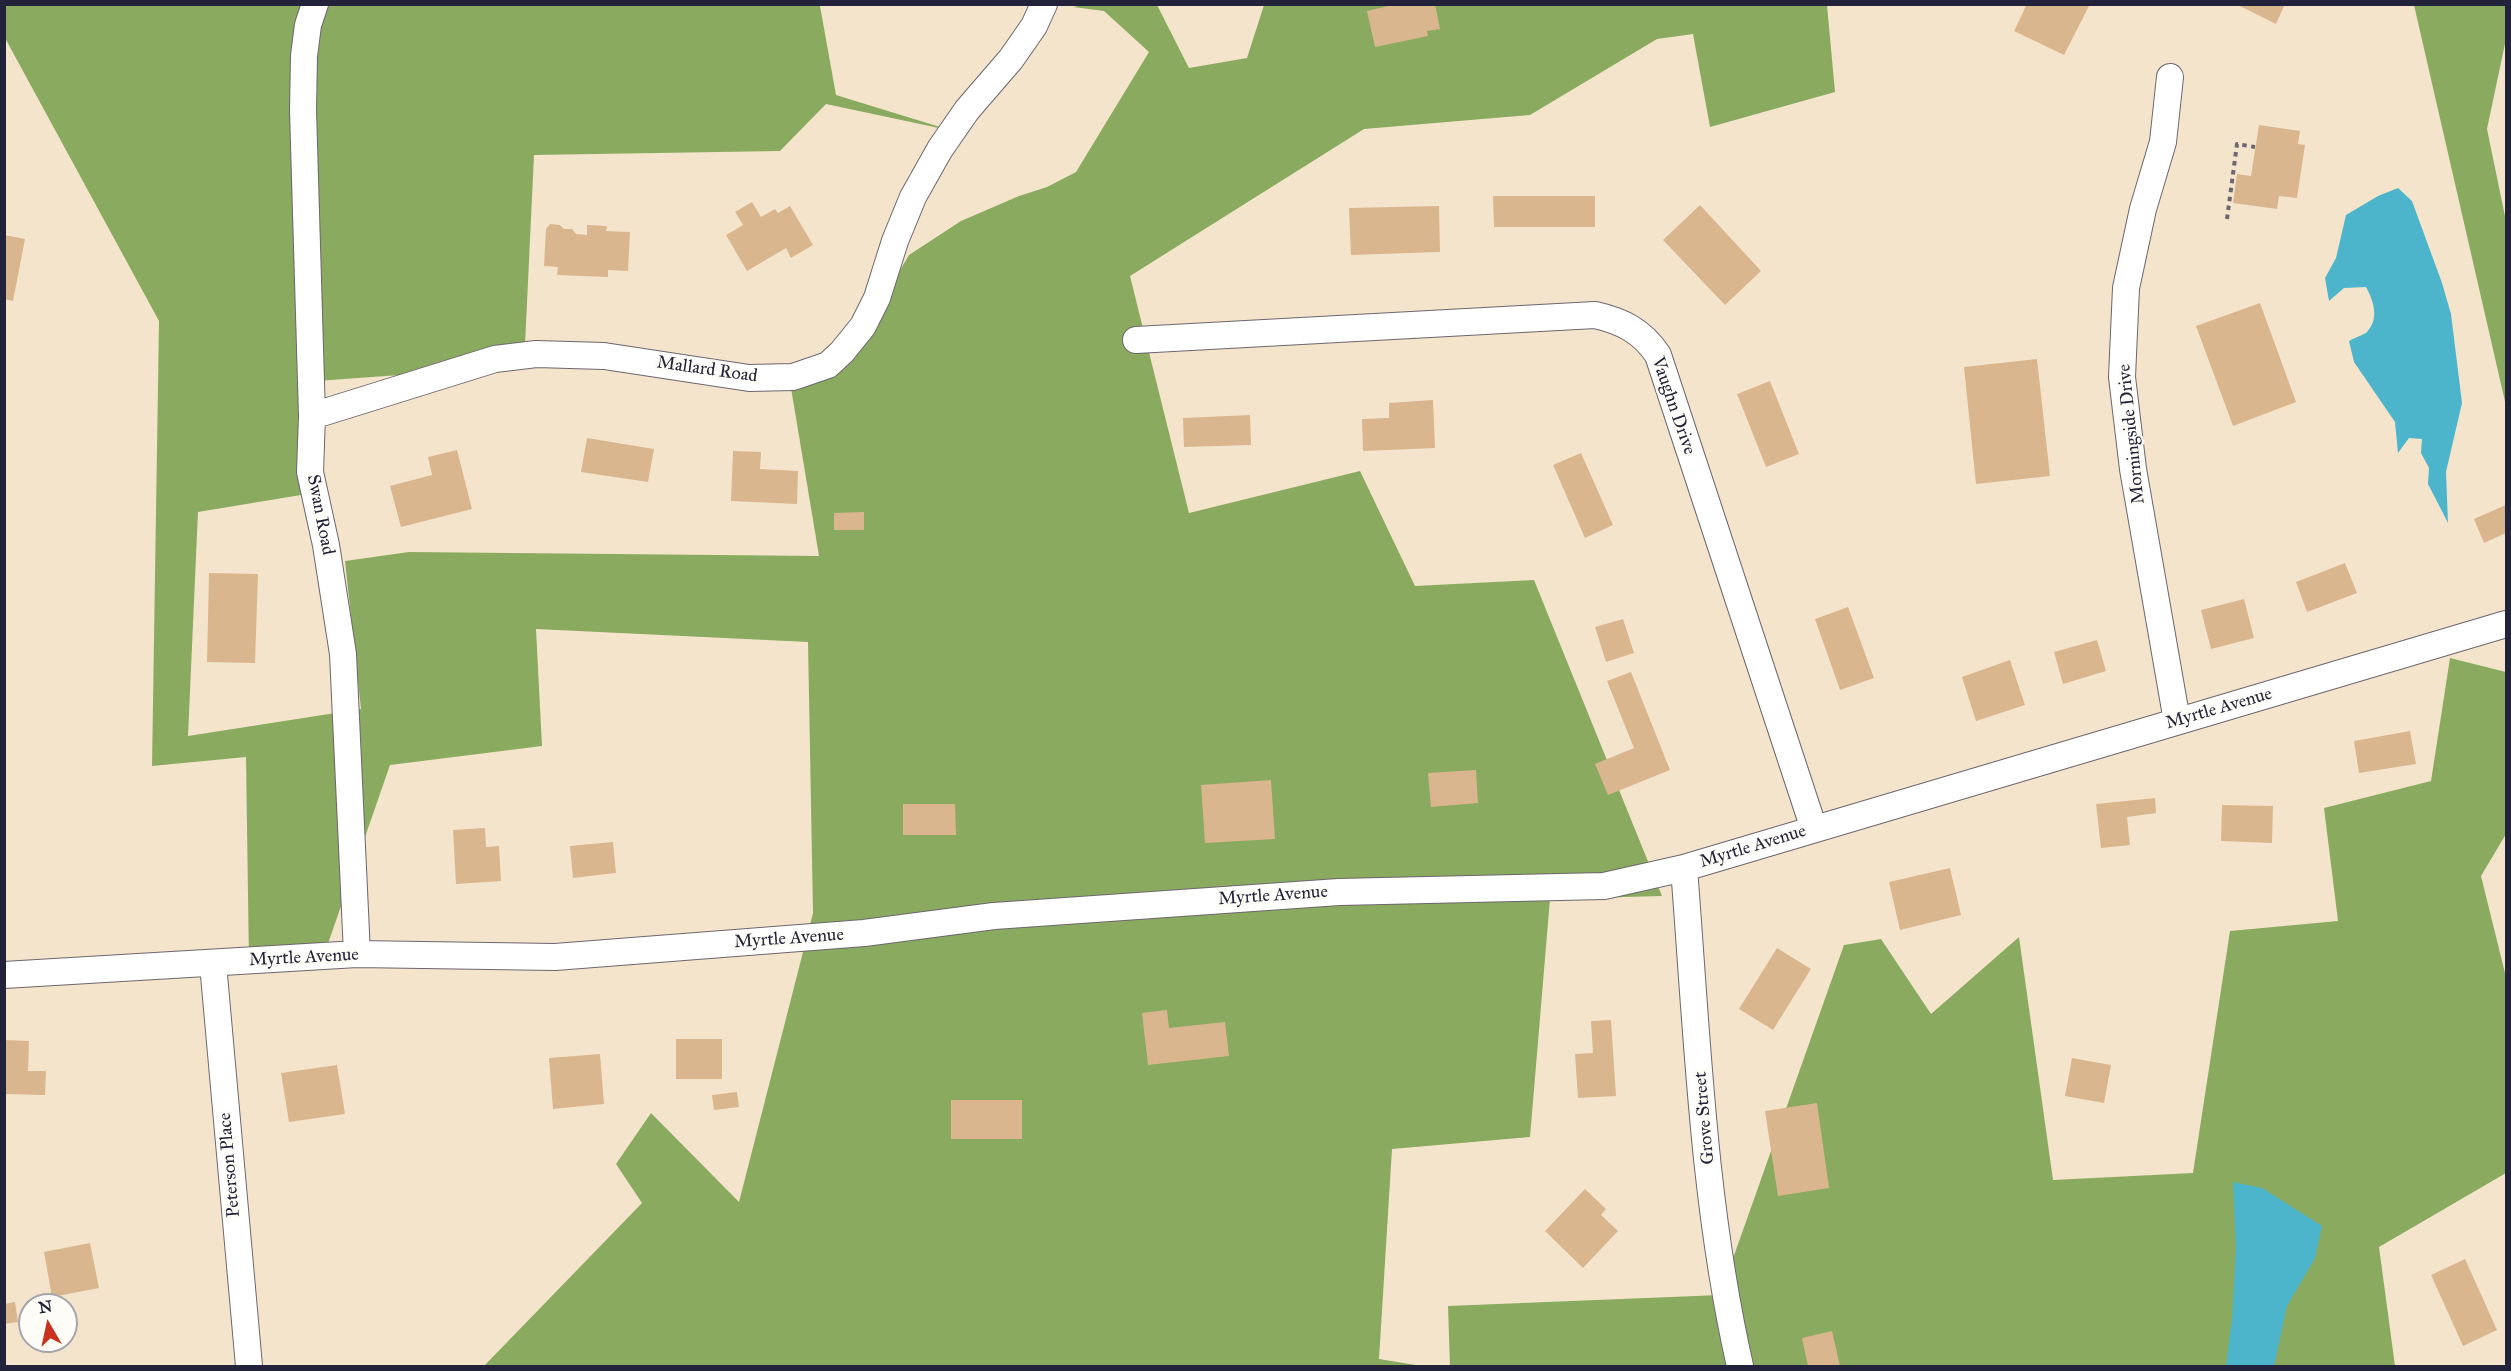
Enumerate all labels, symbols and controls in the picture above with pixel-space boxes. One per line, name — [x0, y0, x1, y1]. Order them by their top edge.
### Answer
street label: Mallard Road — [655, 352, 759, 388]
street label: Vaughn Drive — [1646, 354, 1700, 458]
street label: Morningside Drive — [2114, 363, 2150, 505]
street label: Swan Road — [302, 473, 338, 557]
street label: Myrtle Avenue — [2163, 683, 2275, 735]
street label: Myrtle Avenue — [1697, 821, 1809, 873]
street label: Myrtle Avenue — [1217, 881, 1329, 911]
street label: Myrtle Avenue — [733, 924, 845, 954]
street label: Myrtle Avenue — [249, 944, 359, 972]
street label: Grove Street — [1690, 1071, 1720, 1165]
street label: Peterson Place — [215, 1112, 245, 1218]
north arrow — [18, 1293, 78, 1353]
text: N — [37, 1296, 54, 1317]

